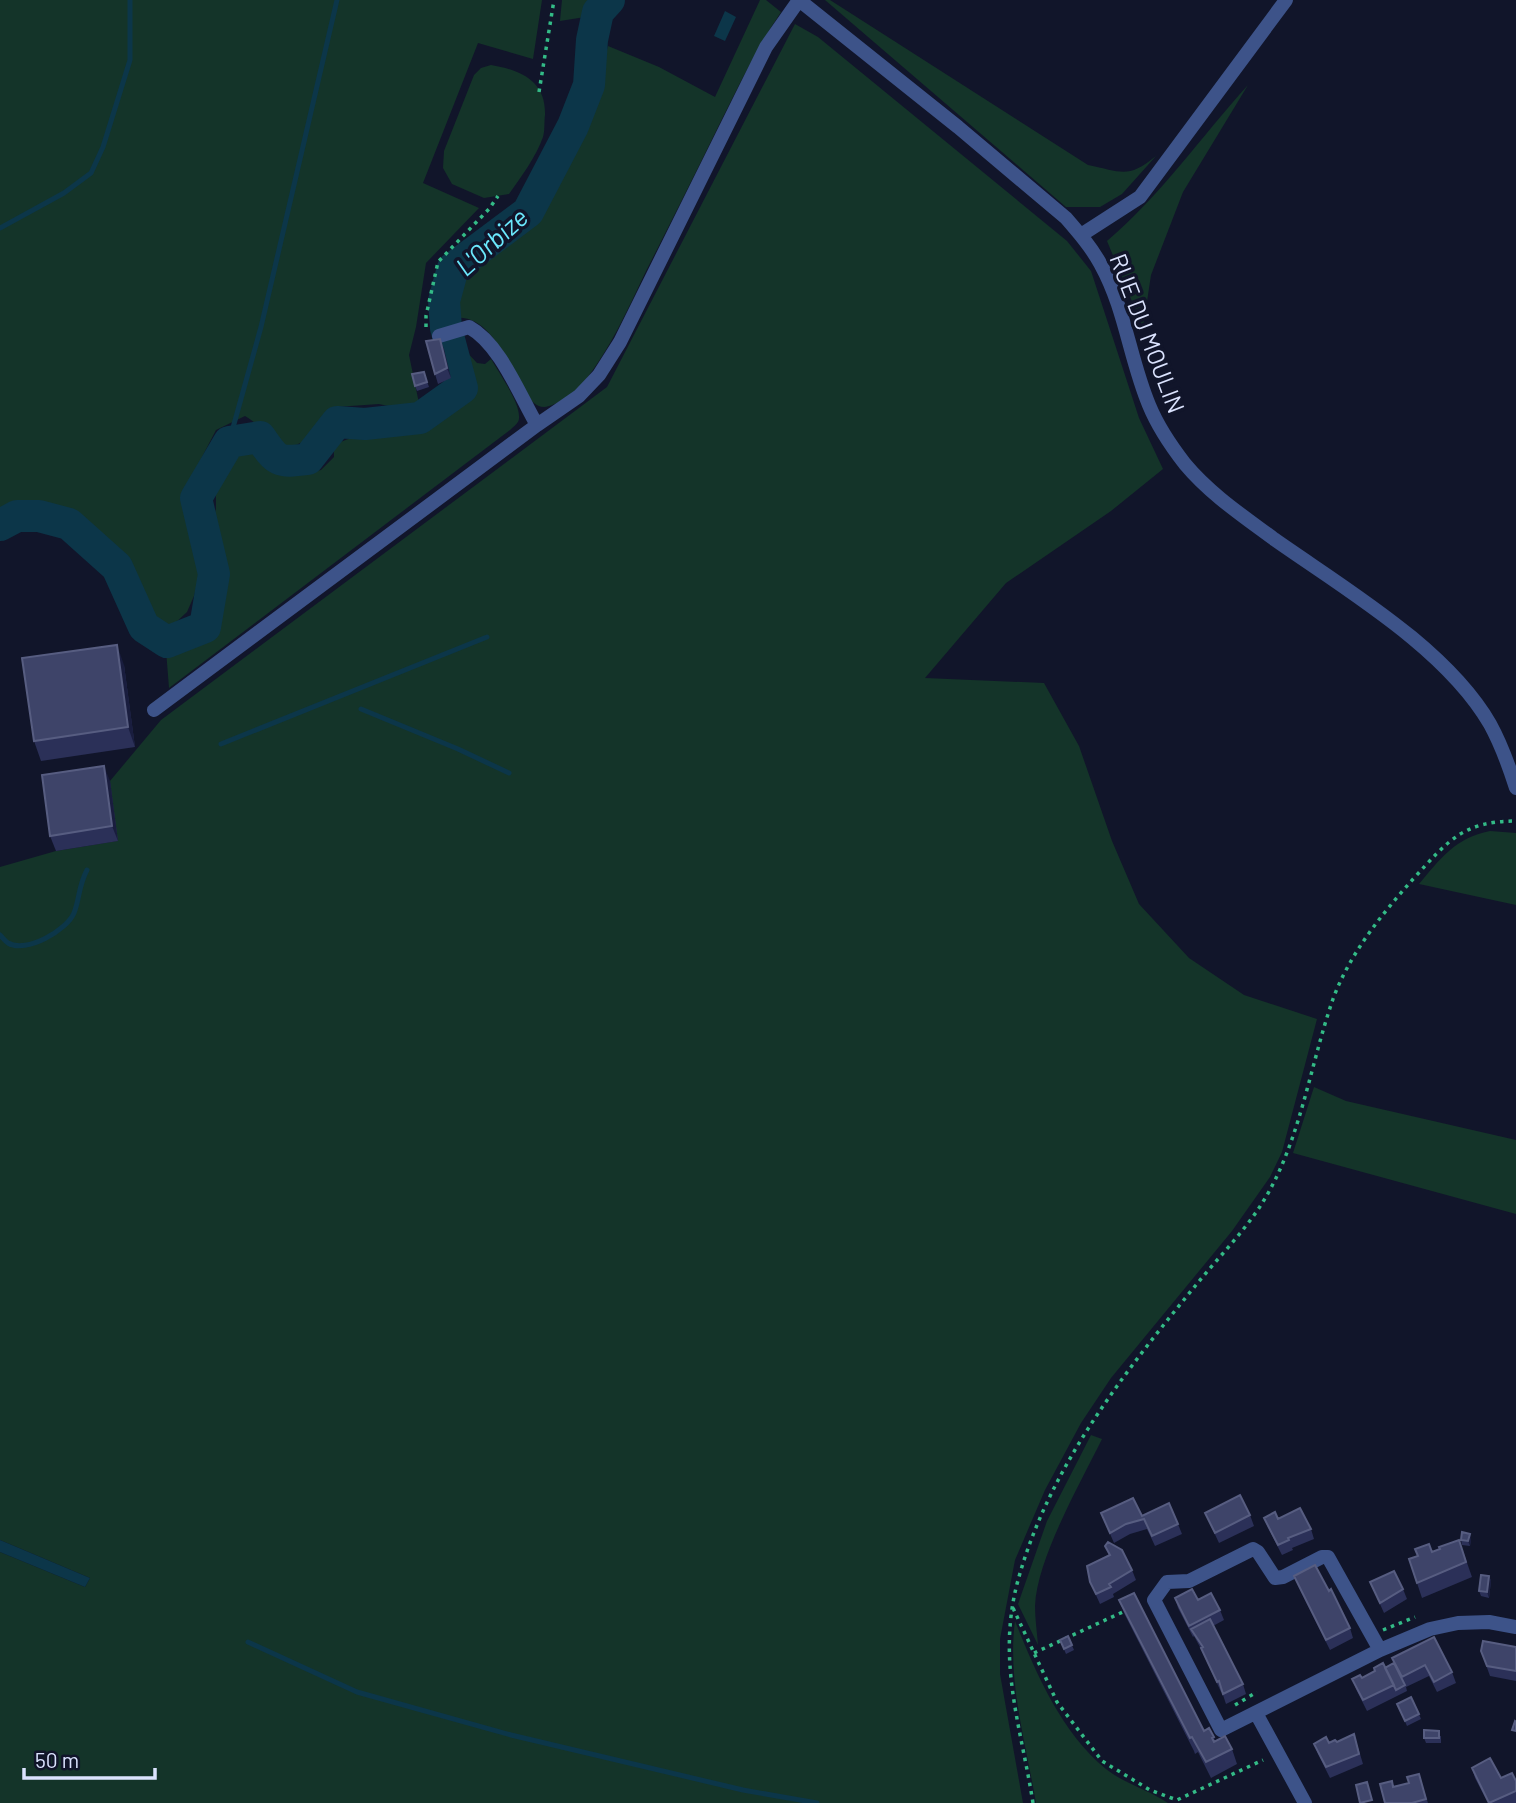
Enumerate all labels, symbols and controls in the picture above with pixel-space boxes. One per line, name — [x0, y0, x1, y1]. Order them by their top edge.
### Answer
water label: L'Orbize — [449, 201, 533, 281]
street label: RUE DU MOULIN — [1104, 249, 1192, 417]
scale bar — [24, 1736, 156, 1780]
text: 50 m — [35, 1747, 79, 1772]

